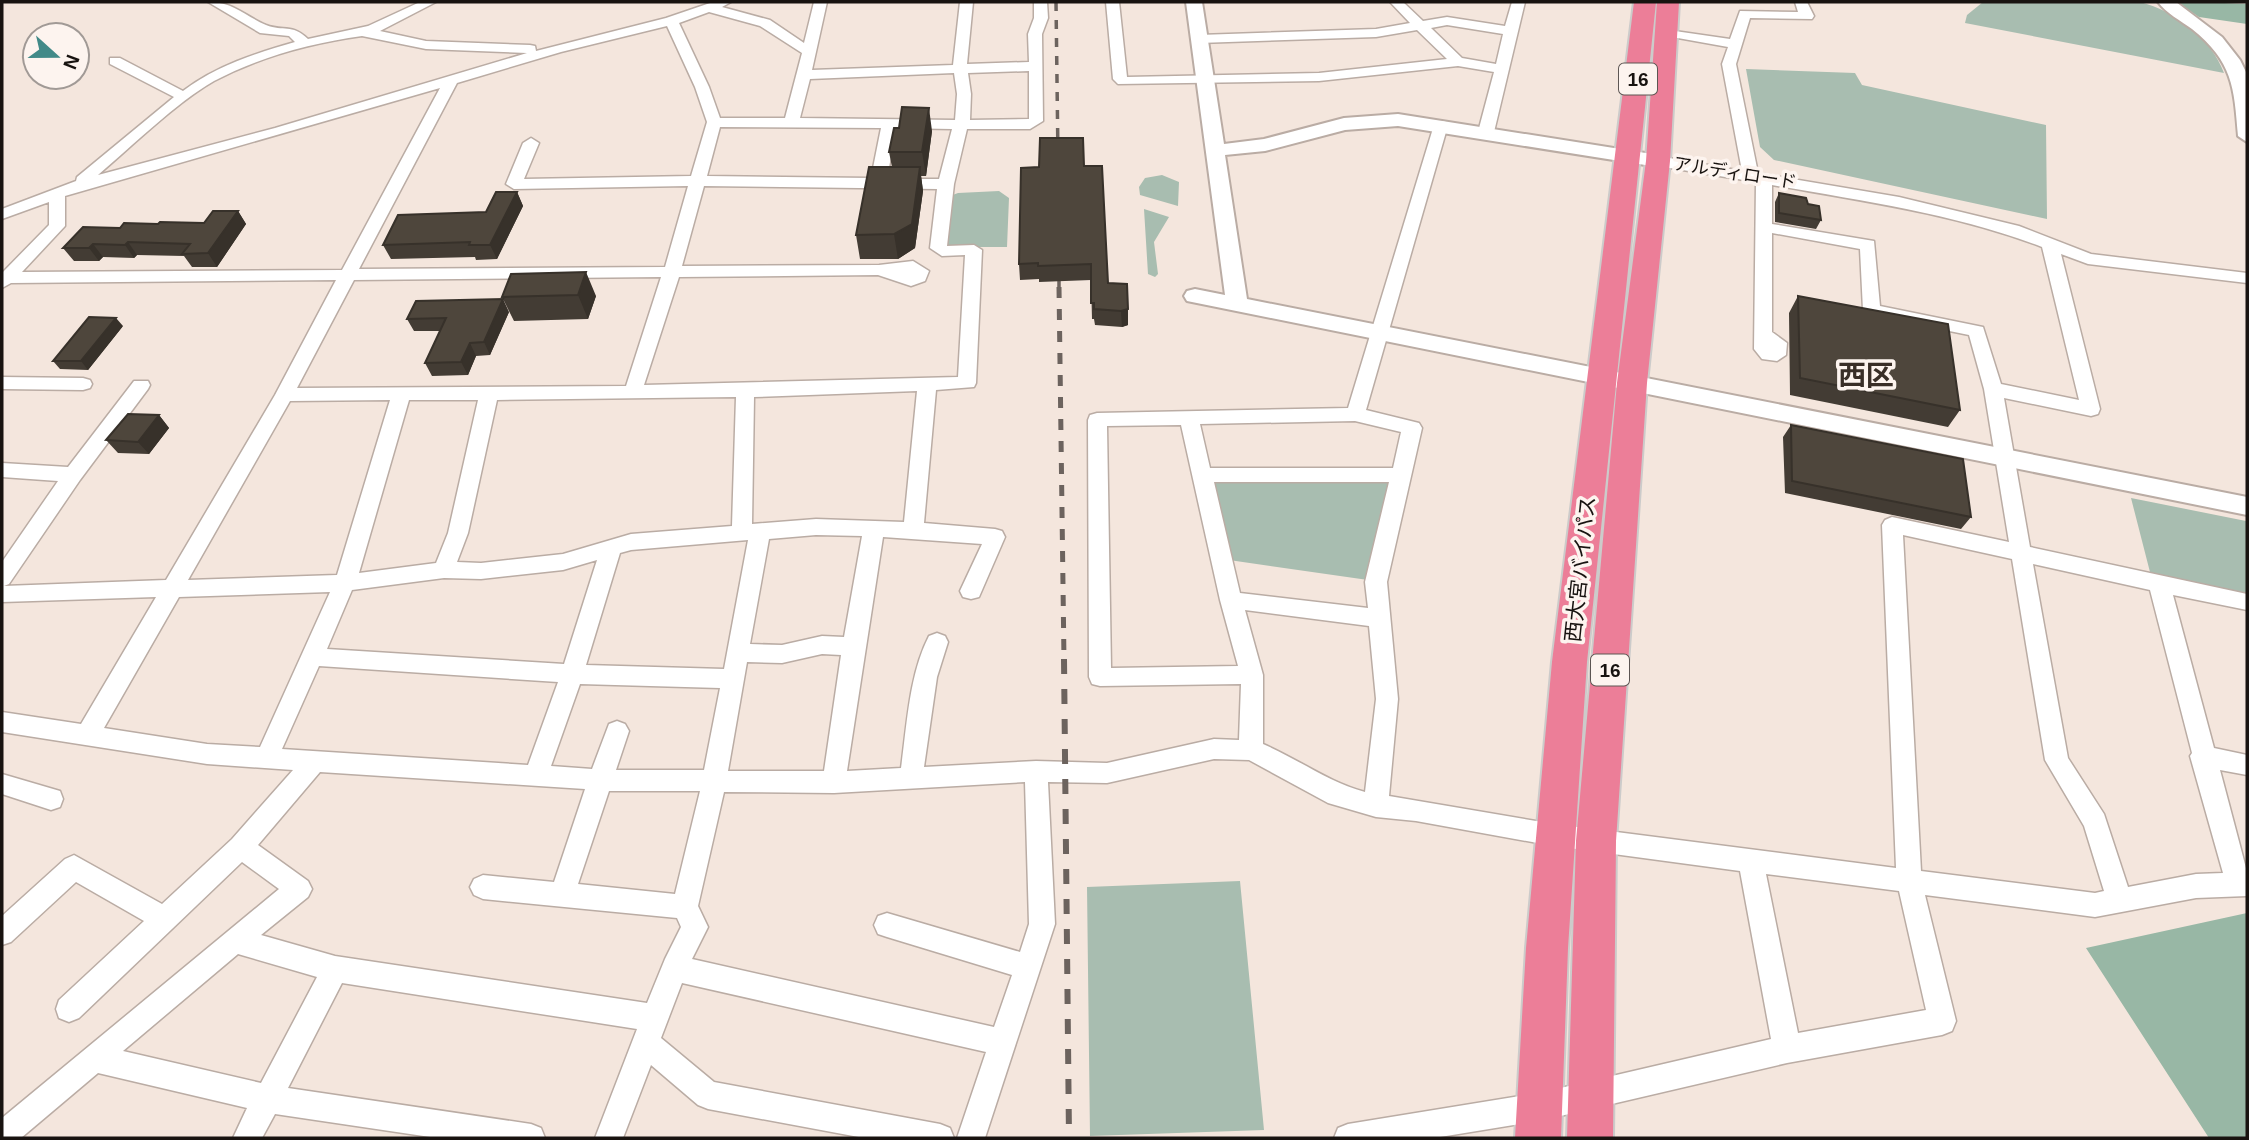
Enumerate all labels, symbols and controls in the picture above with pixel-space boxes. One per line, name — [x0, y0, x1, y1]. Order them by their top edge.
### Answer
north arrow — [21, 21, 91, 91]
text: N — [59, 52, 84, 72]
road number: 16 — [1619, 64, 1657, 94]
street label: アルディロード — [1672, 153, 1798, 193]
district label: 西区 — [1838, 360, 1894, 391]
street label: 西大宮バイパス — [1561, 495, 1599, 643]
road number: 16 — [1591, 654, 1629, 685]

